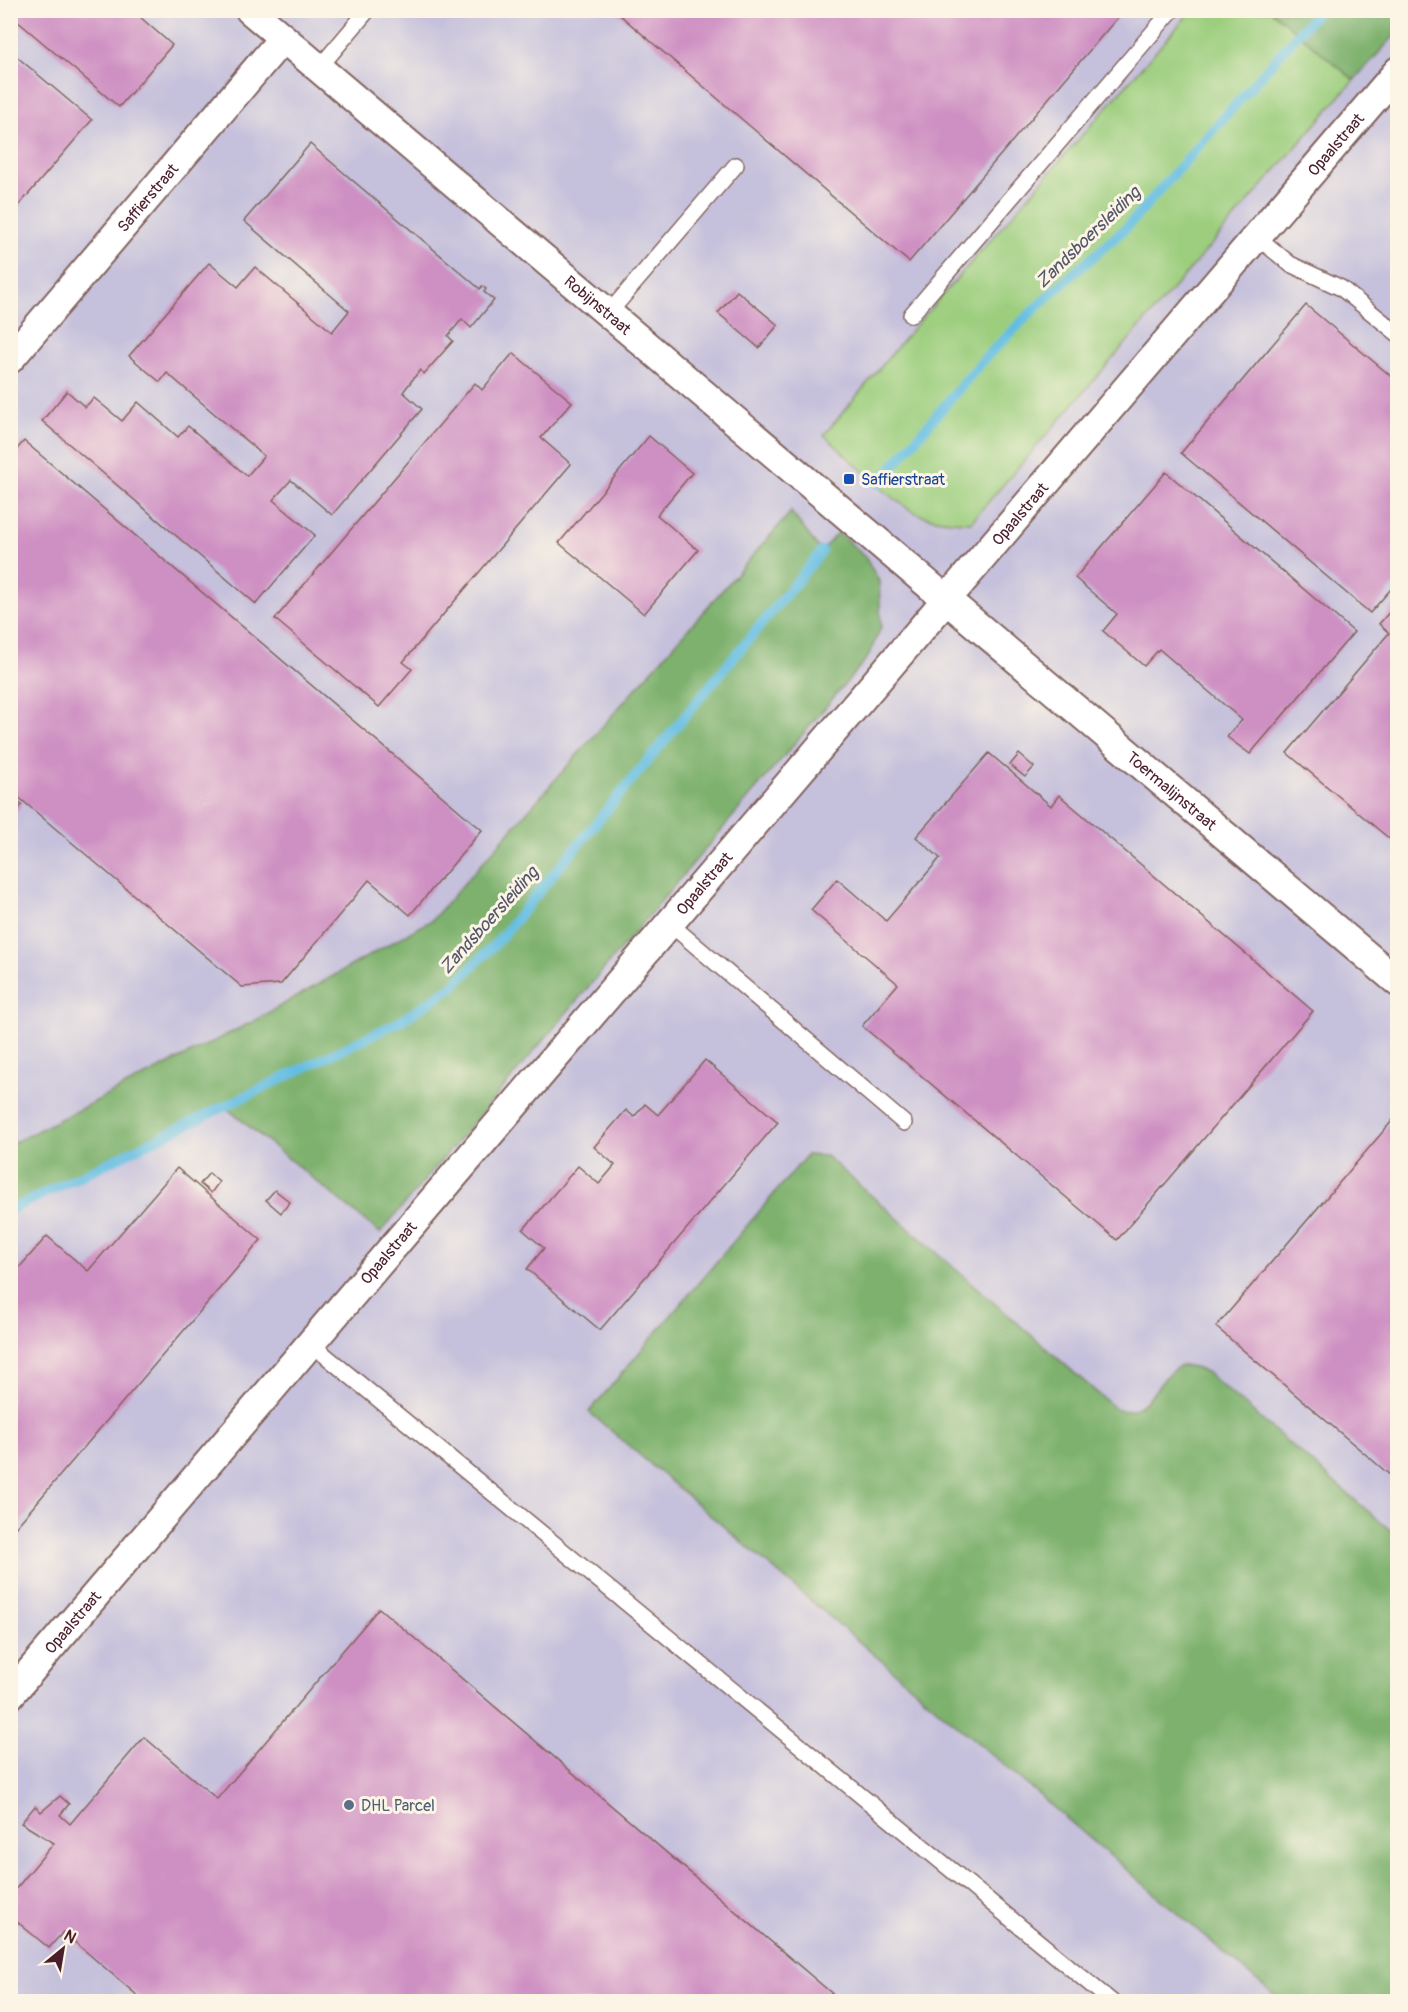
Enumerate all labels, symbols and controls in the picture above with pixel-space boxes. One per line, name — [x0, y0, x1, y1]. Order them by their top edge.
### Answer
street label: Opaalstraat — [1304, 109, 1369, 181]
street label: Saffierstraat — [113, 159, 183, 237]
water label: Zandsboersleiding — [1031, 180, 1147, 293]
street label: Robijnstraat — [560, 271, 635, 340]
place label: Saffierstraat — [861, 470, 945, 490]
marker: Saffierstraat — [842, 472, 856, 486]
street label: Opaalstraat — [988, 478, 1053, 550]
street label: Toermalijnstraat — [1122, 748, 1221, 835]
street label: Opaalstraat — [672, 848, 738, 919]
water label: Zandsboersleiding — [435, 860, 545, 979]
street label: Opaalstraat — [356, 1217, 422, 1289]
street label: Opaalstraat — [41, 1587, 106, 1658]
place label: DHL Parcel — [361, 1796, 435, 1816]
marker: DHL Parcel — [342, 1798, 356, 1812]
north arrow — [33, 1919, 93, 1979]
text: N — [60, 1926, 80, 1948]

